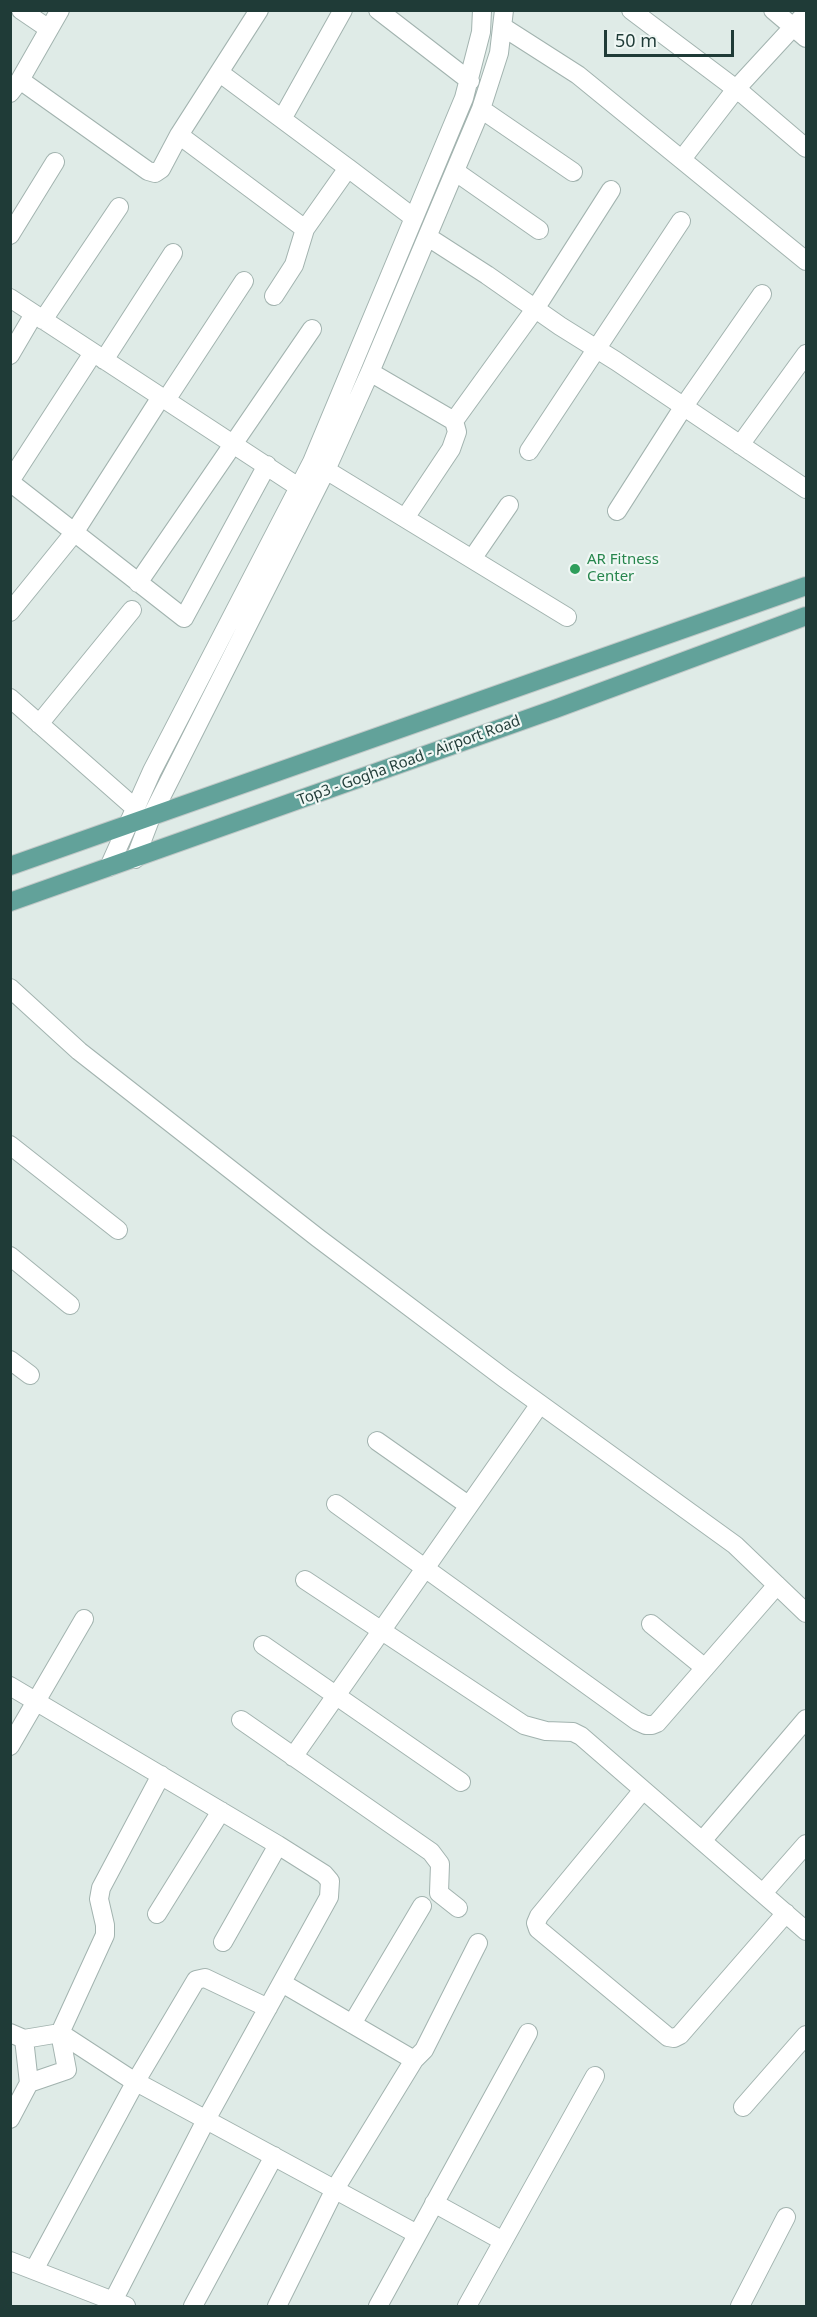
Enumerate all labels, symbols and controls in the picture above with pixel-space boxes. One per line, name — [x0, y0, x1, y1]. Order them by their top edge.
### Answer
scale bar — [607, 18, 738, 56]
text: 50 m — [615, 28, 657, 52]
place label: AR Fitness Center — [587, 551, 659, 586]
marker: AR Fitness Center — [568, 562, 582, 576]
street label: Top3 - Gogha Road - Airport Road — [295, 712, 523, 810]

